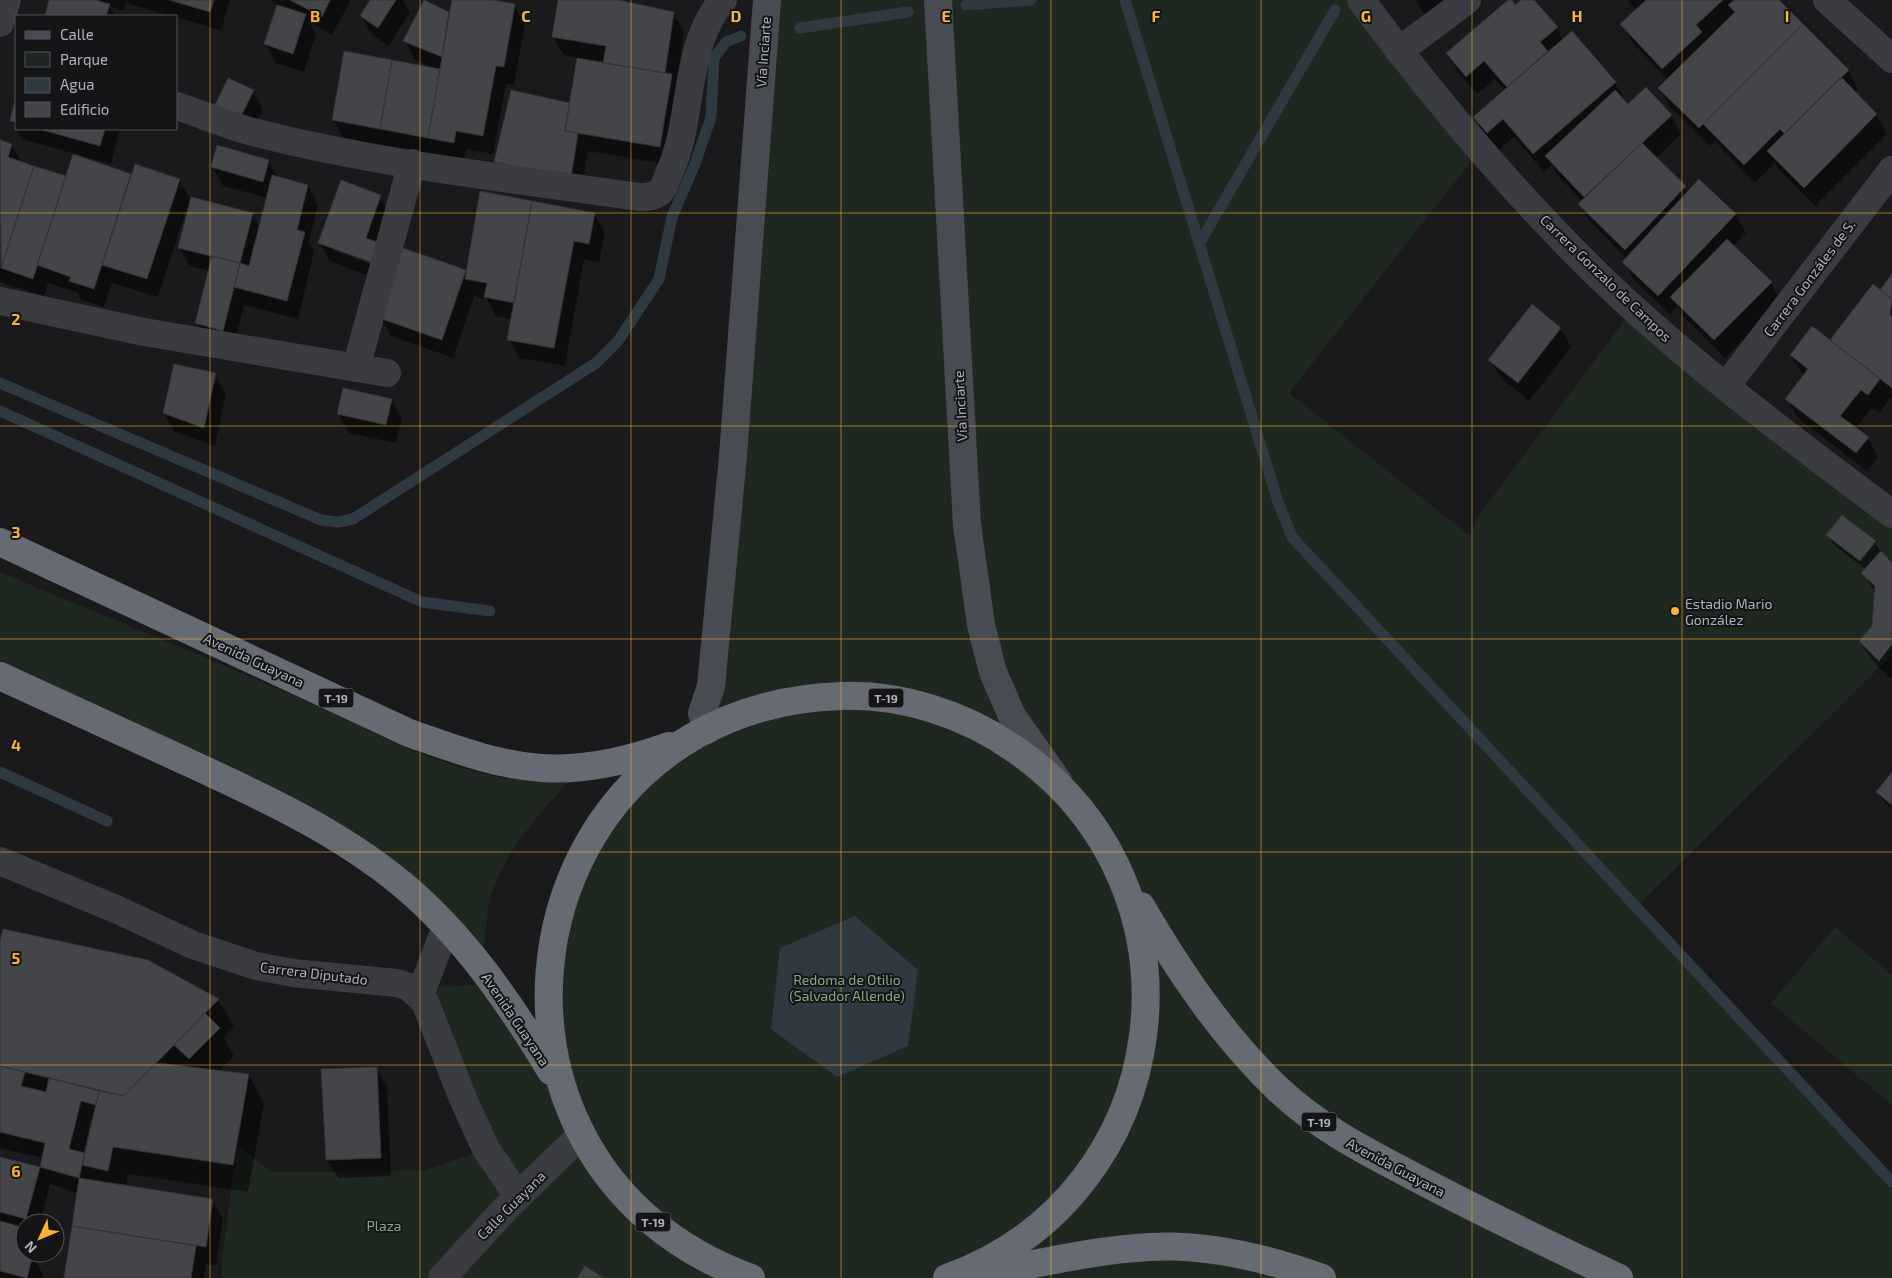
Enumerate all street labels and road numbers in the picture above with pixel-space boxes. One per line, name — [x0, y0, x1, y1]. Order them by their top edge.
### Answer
street label: Vía Inciarte — [752, 16, 774, 88]
street label: Carrera Gonzalo de Campos — [1537, 211, 1675, 345]
street label: Carrera Gonzáles de S. — [1759, 216, 1859, 340]
street label: Vía Inciarte — [950, 370, 970, 442]
street label: Avenida Guayana — [201, 629, 307, 691]
road number: T-19 — [318, 688, 354, 708]
road number: T-19 — [868, 688, 904, 708]
street label: Carrera Diputado — [259, 958, 369, 988]
street label: Avenida Guayana — [478, 969, 554, 1069]
road number: T-19 — [1302, 1112, 1336, 1132]
street label: Avenida Guayana — [1344, 1134, 1448, 1200]
street label: Calle Guayana — [473, 1167, 549, 1243]
road number: T-19 — [636, 1212, 670, 1232]

